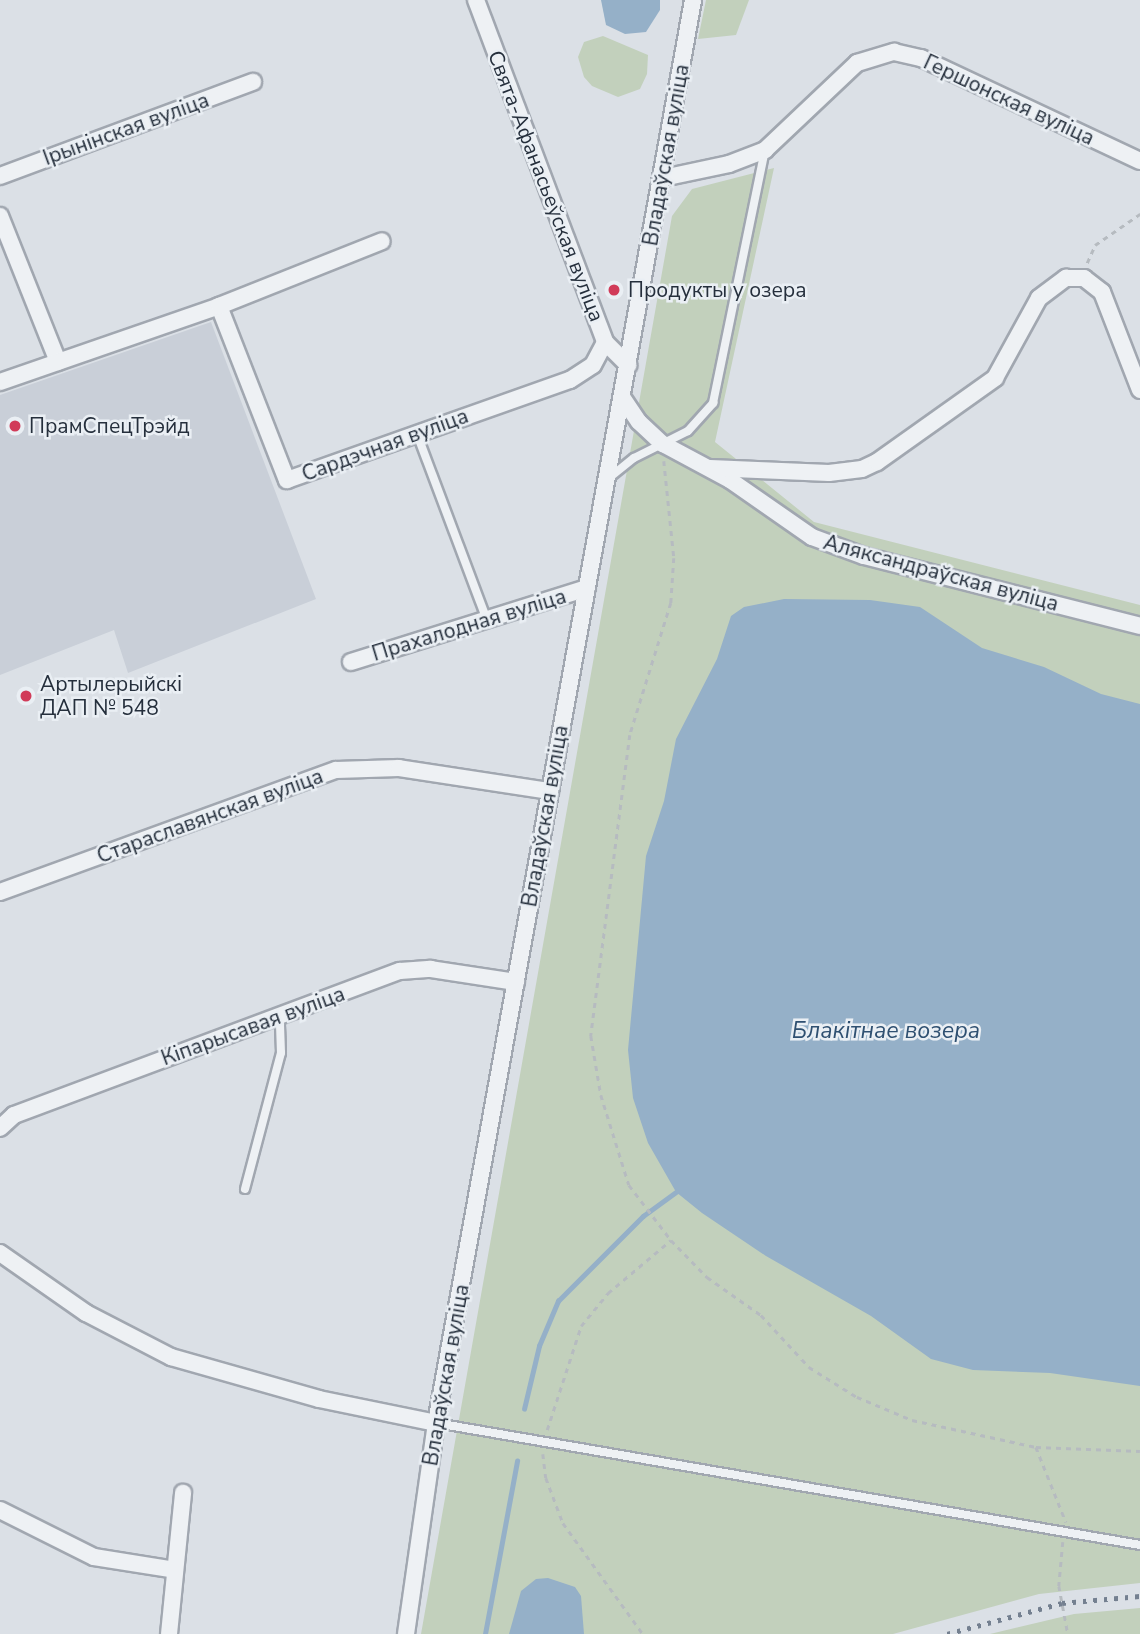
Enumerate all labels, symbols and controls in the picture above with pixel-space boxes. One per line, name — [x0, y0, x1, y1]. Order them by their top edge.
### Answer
street label: Свята-Афанасьеўская вуліца — [483, 47, 609, 325]
street label: Гершонская вуліца — [920, 49, 1098, 151]
street label: Владаўская вуліца — [638, 62, 694, 248]
street label: Ірынінская вуліца — [40, 87, 212, 171]
place label: Продукты у озера — [628, 277, 807, 303]
marker: Продукты у озера — [606, 282, 622, 298]
street label: Сардэчная вуліца — [298, 403, 472, 487]
place label: ПрамСпецТрэйд — [29, 413, 190, 439]
marker: ПрамСпецТрэйд — [7, 418, 23, 434]
street label: Аляксандраўская вуліца — [821, 529, 1061, 617]
street label: Прахалодная вуліца — [369, 583, 569, 667]
place label: Артылерыйскі ДАП № 548 — [40, 671, 182, 721]
marker: Артылерыйскі ДАП № 548 — [18, 688, 34, 704]
street label: Владаўская вуліца — [517, 723, 573, 909]
street label: Стараславянская вуліца — [93, 763, 327, 869]
street label: Кіпарысавая вуліца — [158, 981, 348, 1071]
water label: Блакітнае возера — [792, 1017, 980, 1045]
street label: Владаўская вуліца — [418, 1282, 474, 1468]

